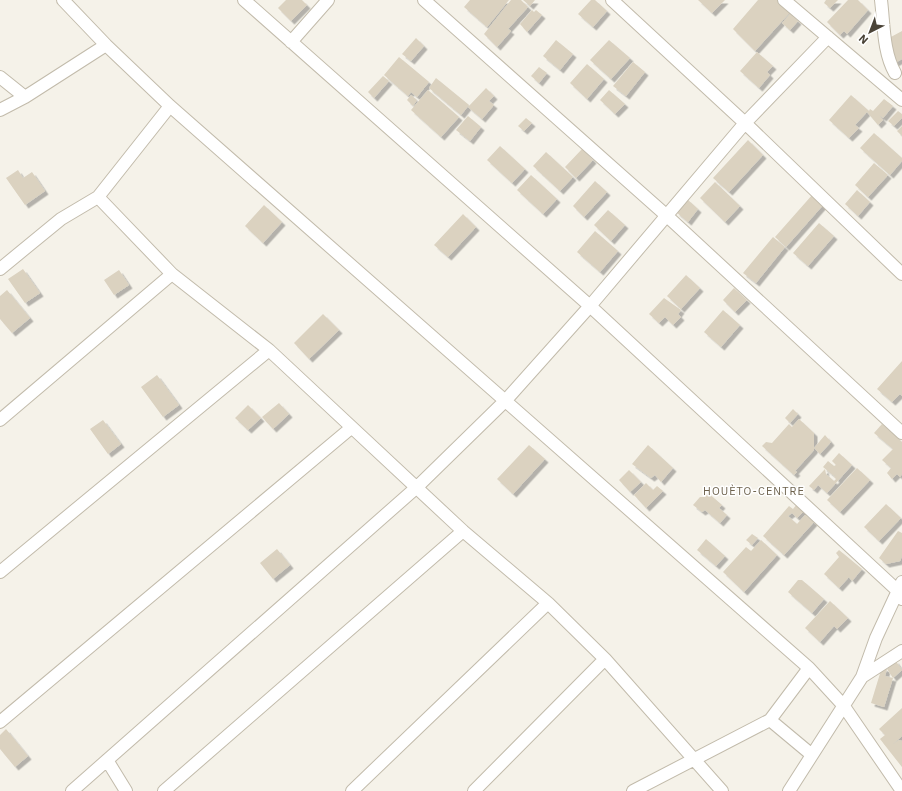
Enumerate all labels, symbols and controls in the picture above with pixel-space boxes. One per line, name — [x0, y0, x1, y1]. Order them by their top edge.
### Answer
north arrow — [850, 12, 890, 52]
text: N — [856, 32, 871, 47]
district label: HOUÈTO-CENTRE — [703, 484, 805, 498]

